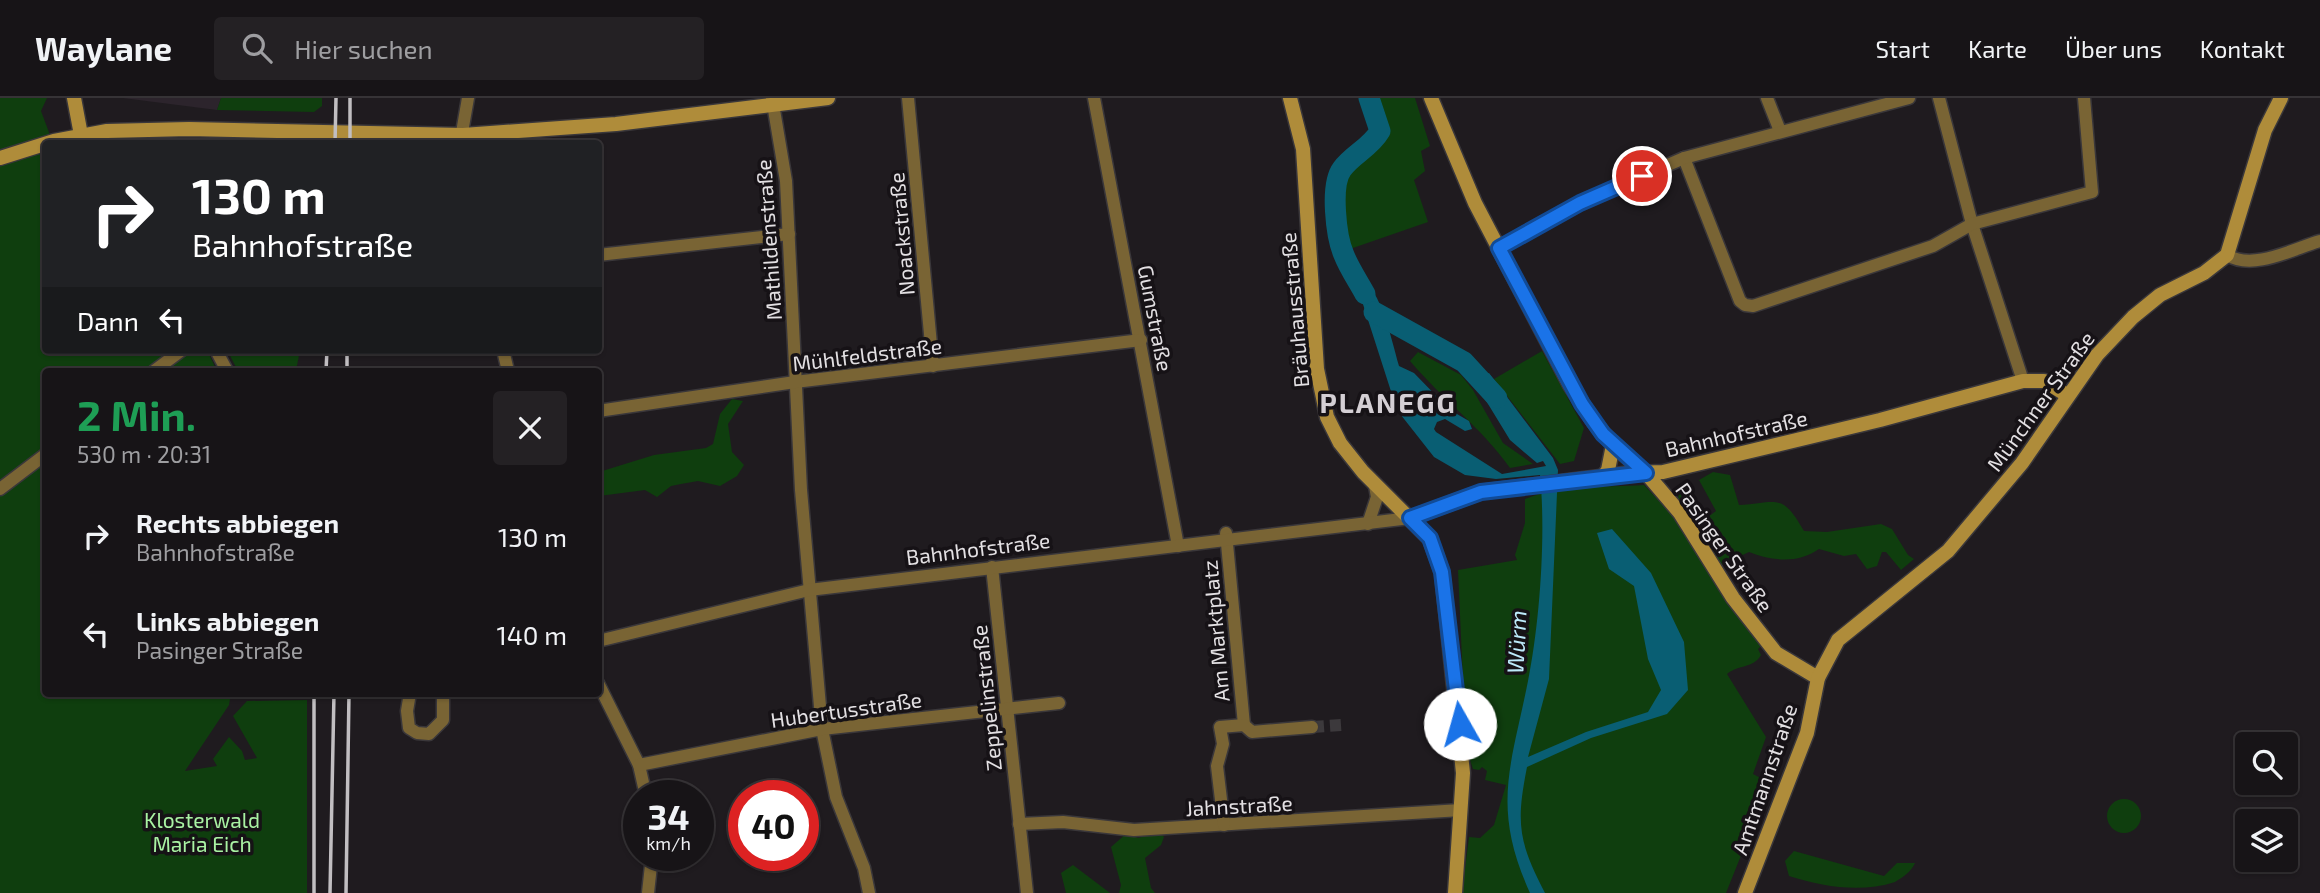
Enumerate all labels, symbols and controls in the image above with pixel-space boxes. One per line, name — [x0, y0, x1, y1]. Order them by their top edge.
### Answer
search box — [214, 17, 704, 80]
text: Waylane — [35, 28, 172, 68]
icon: search — [238, 29, 276, 67]
text: Hier suchen — [294, 33, 433, 64]
text: Start — [1876, 34, 1930, 63]
text: Karte — [1968, 34, 2027, 63]
text: Über uns — [2065, 34, 2162, 63]
text: Kontakt — [2200, 34, 2285, 63]
pin — [1612, 146, 1672, 206]
icon: arrive — [1623, 157, 1661, 195]
street label: Mathildenstraße — [750, 159, 786, 321]
text: 130 m — [192, 165, 326, 224]
icon: right — [77, 168, 168, 259]
street label: Noackstraße — [883, 171, 919, 297]
text: Bahnhofstraße — [192, 225, 413, 263]
street label: Bräuhausstraße — [1275, 232, 1313, 388]
street label: Gumstraße — [1133, 263, 1179, 373]
icon: left — [153, 301, 191, 339]
text: Dann — [77, 305, 139, 336]
street label: Münchner Straße — [1981, 326, 2099, 476]
street label: Mühlfeldstraße — [791, 332, 943, 376]
district label: PLANEGG — [1319, 385, 1457, 419]
text: 2 Min. — [77, 389, 196, 439]
button: close — [493, 391, 567, 465]
street label: Bahnhofstraße — [1662, 404, 1810, 462]
text: 530 m · 20:31 — [77, 440, 211, 468]
street label: Pasinger Straße — [1671, 477, 1779, 617]
text: Rechts abbiegen — [136, 507, 339, 538]
icon: right — [77, 517, 115, 555]
text: 130 m — [498, 521, 567, 552]
street label: Bahnhofstraße — [904, 527, 1052, 569]
text: Bahnhofstraße — [136, 538, 295, 566]
street label: Am Marktplatz — [1196, 559, 1234, 703]
text: Links abbiegen — [136, 605, 320, 636]
water label: Würm — [1500, 609, 1532, 675]
icon: left — [77, 615, 115, 653]
text: 140 m — [496, 619, 567, 650]
street label: Zeppelinstraße — [966, 624, 1006, 772]
text: Pasinger Straße — [136, 636, 303, 664]
street label: Hubertusstraße — [769, 686, 923, 732]
position arrow — [1423, 687, 1497, 761]
street label: Amtmannstraße — [1726, 700, 1802, 858]
map controls — [2235, 732, 2298, 872]
button: search — [2235, 732, 2298, 795]
speed limit sign: 40 — [728, 780, 819, 871]
street label: Jahnstraße — [1185, 790, 1293, 820]
text: 34 — [647, 795, 690, 837]
park label: Klosterwald Maria Eich — [144, 807, 260, 856]
button: layers — [2235, 809, 2298, 872]
text: km/h — [646, 832, 691, 854]

